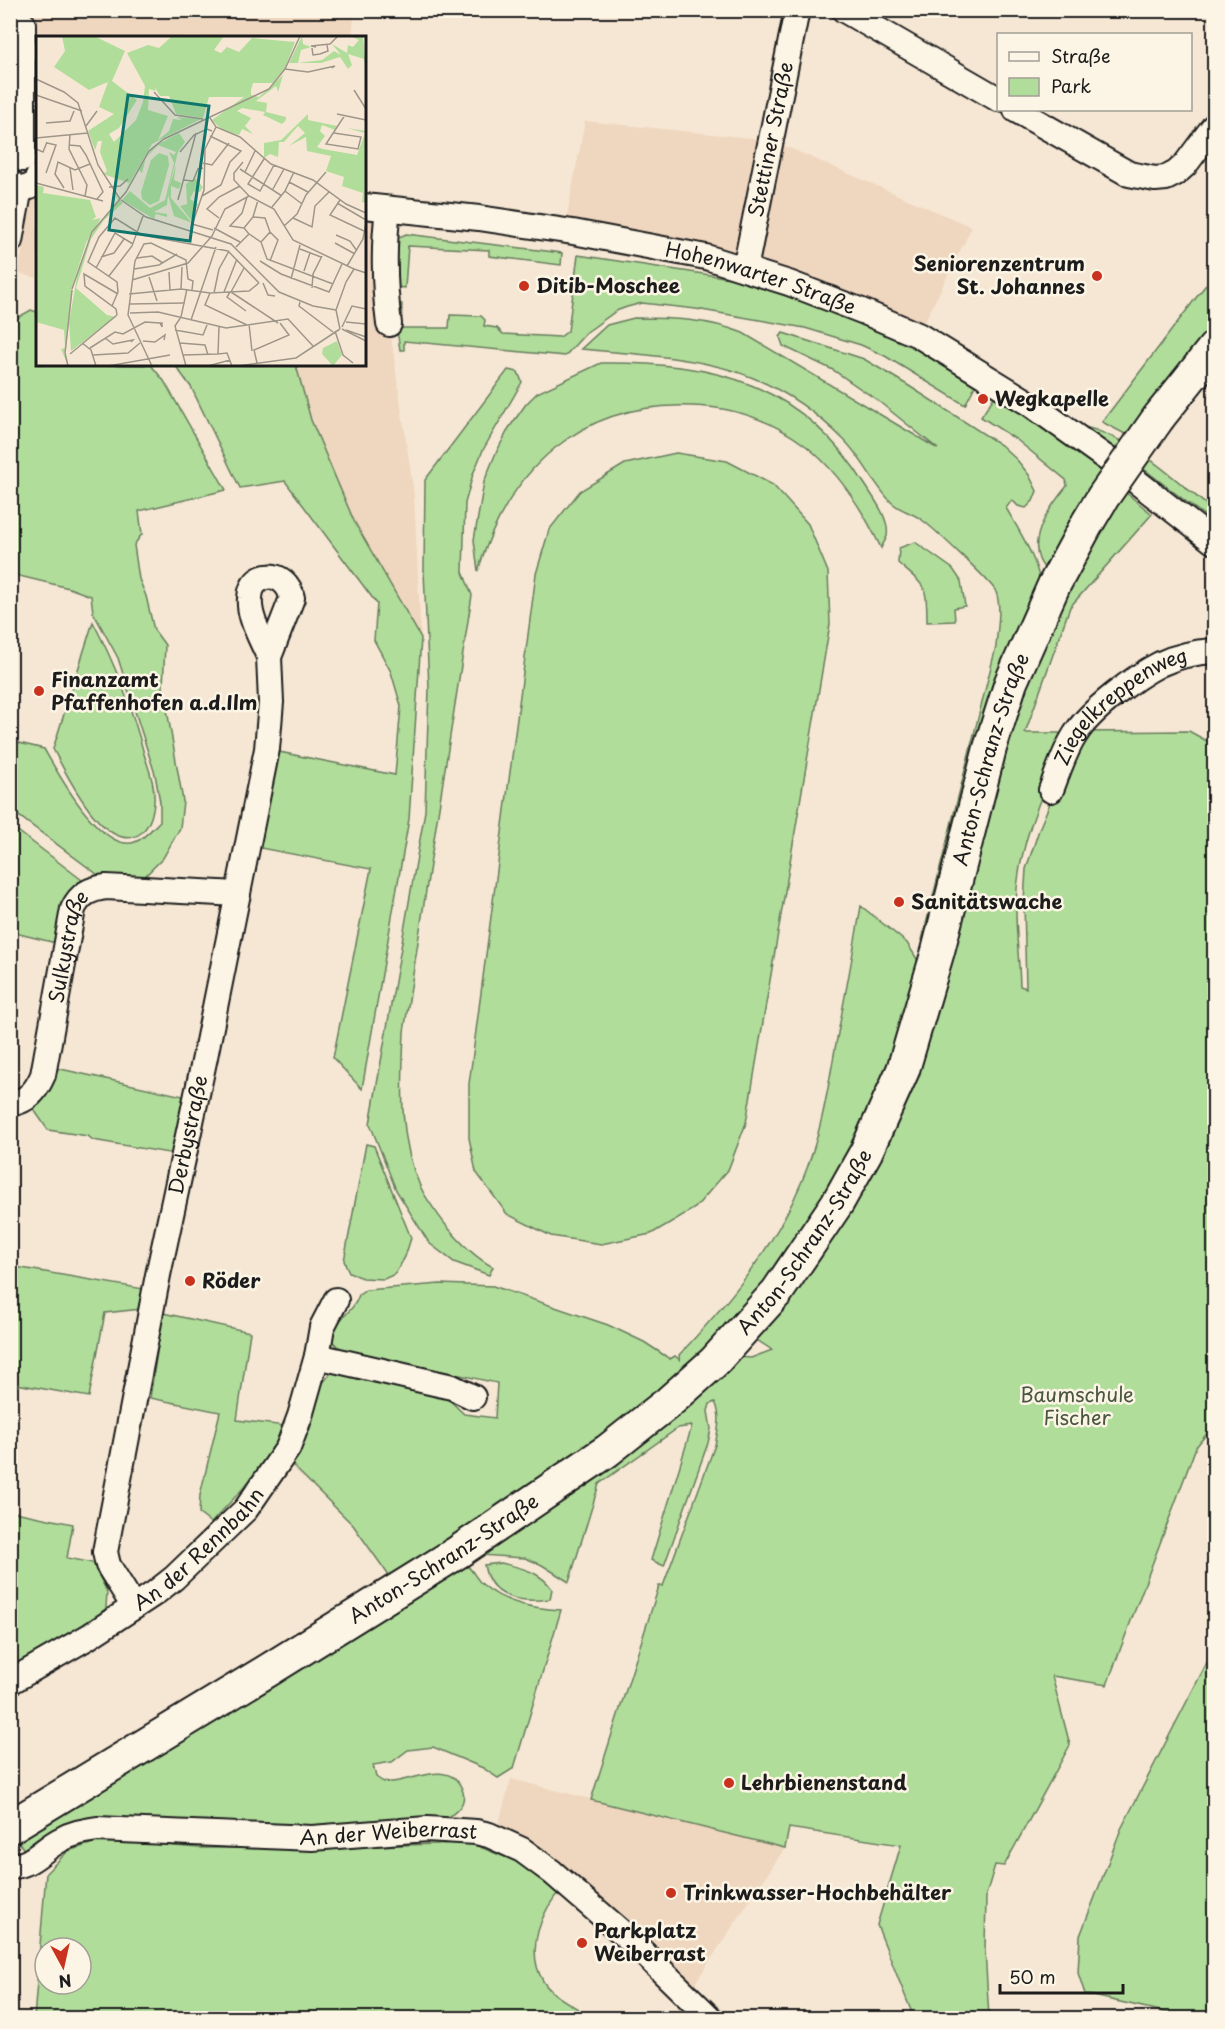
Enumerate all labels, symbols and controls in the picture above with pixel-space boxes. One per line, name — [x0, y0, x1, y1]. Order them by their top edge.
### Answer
legend — [997, 33, 1192, 111]
inset map — [36, 36, 366, 366]
text: Straße — [1051, 42, 1111, 69]
street label: Stettiner Straße — [740, 59, 800, 220]
text: Park — [1051, 72, 1091, 99]
street label: Hohenwarter Straße — [663, 234, 860, 321]
place label: Seniorenzentrum St. Johannes — [913, 248, 1085, 301]
marker: Seniorenzentrum St. Johannes — [1090, 269, 1104, 283]
place label: Ditib-Moschee — [536, 270, 680, 300]
marker: Ditib-Moschee — [517, 279, 531, 293]
place label: Wegkapelle — [995, 383, 1109, 413]
marker: Wegkapelle — [976, 392, 990, 406]
street label: Ziegelkreppenweg — [1046, 639, 1190, 769]
street label: Anton-Schranz-Straße — [944, 648, 1036, 869]
place label: Finanzamt Pfaffenhofen a.d.Ilm — [51, 664, 257, 717]
marker: Finanzamt Pfaffenhofen a.d.Ilm — [32, 684, 46, 698]
street label: Sulkystraße — [40, 882, 95, 1006]
place label: Sanitätswache — [911, 886, 1062, 916]
marker: Sanitätswache — [892, 895, 906, 909]
street label: Derbystraße — [160, 1072, 215, 1197]
street label: Anton-Schranz-Straße — [729, 1143, 879, 1341]
place label: Röder — [202, 1265, 261, 1295]
marker: Röder — [183, 1274, 197, 1288]
park label: Baumschule Fischer — [1020, 1379, 1134, 1432]
street label: An der Rennbahn — [127, 1481, 271, 1617]
street label: Anton-Schranz-Straße — [343, 1486, 544, 1630]
place label: Lehrbienenstand — [741, 1767, 907, 1797]
marker: Lehrbienenstand — [722, 1776, 736, 1790]
street label: An der Weiberrast — [299, 1813, 478, 1852]
place label: Trinkwasser-Hochbehälter — [683, 1877, 952, 1907]
marker: Trinkwasser-Hochbehälter — [664, 1886, 678, 1900]
place label: Parkplatz Weiberrast — [594, 1915, 706, 1968]
north arrow — [33, 1936, 93, 1996]
marker: Parkplatz Weiberrast — [575, 1936, 589, 1950]
scale bar — [1000, 1957, 1123, 1995]
text: 50 m — [1009, 1963, 1056, 1990]
text: N — [57, 1969, 73, 1995]

